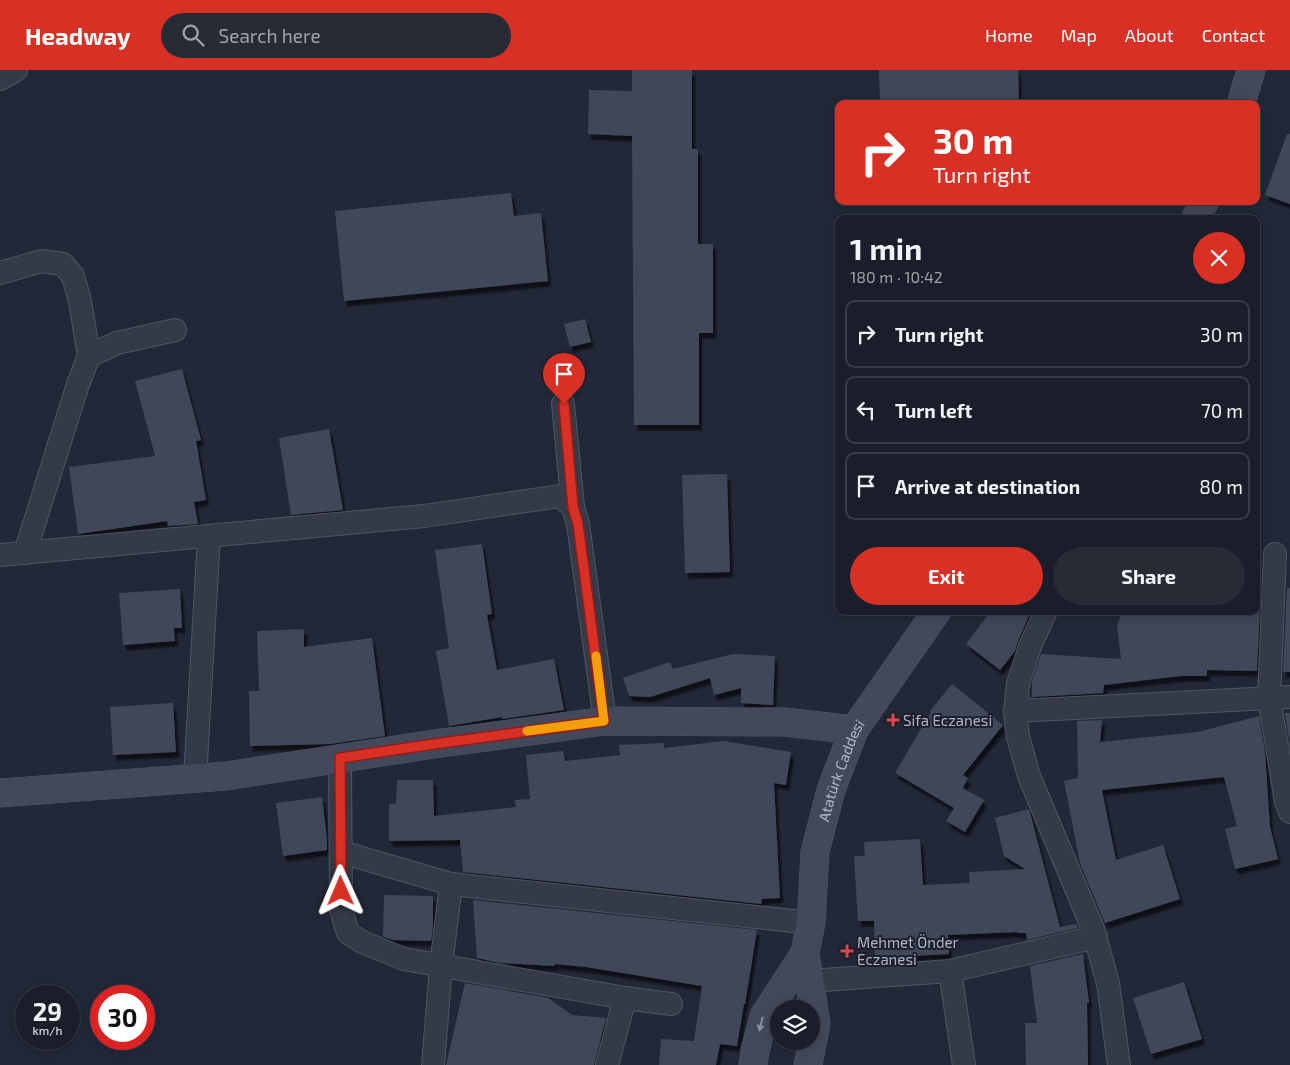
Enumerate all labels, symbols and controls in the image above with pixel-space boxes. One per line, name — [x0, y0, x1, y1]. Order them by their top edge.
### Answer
search box — [161, 13, 511, 58]
text: Headway — [25, 21, 131, 50]
icon: search — [179, 21, 207, 49]
text: Search here — [219, 24, 321, 47]
text: Home — [985, 24, 1033, 46]
text: Map — [1061, 24, 1097, 46]
text: About — [1125, 24, 1174, 46]
text: Contact — [1202, 24, 1265, 46]
text: 30 m — [933, 119, 1013, 161]
icon: right — [850, 120, 915, 185]
text: Turn right — [933, 161, 1031, 187]
text: 1 min — [850, 230, 922, 266]
button: close — [1193, 232, 1245, 284]
text: 180 m · 10:42 — [850, 267, 943, 286]
icon: right — [852, 320, 880, 348]
text: Turn right — [895, 323, 983, 346]
text: 30 m — [1200, 323, 1243, 346]
pin — [543, 353, 585, 404]
icon: arrive — [550, 360, 578, 388]
icon: left — [852, 396, 880, 424]
text: Turn left — [895, 399, 972, 422]
text: 70 m — [1201, 399, 1243, 422]
icon: arrive — [852, 472, 880, 500]
text: Arrive at destination — [895, 475, 1080, 498]
text: 80 m — [1199, 475, 1243, 498]
button: Exit — [850, 547, 1043, 605]
button: Share — [1053, 547, 1245, 605]
place label: Sifa Eczanesi — [903, 711, 992, 729]
marker: Sifa Eczanesi — [887, 714, 899, 726]
street label: Atatürk Caddesi — [814, 716, 868, 823]
position arrow — [314, 864, 366, 916]
place label: Mehmet Önder Eczanesi — [857, 933, 959, 968]
marker: Mehmet Önder Eczanesi — [841, 945, 853, 957]
speed limit sign: 30 — [90, 985, 155, 1050]
text: 29 — [33, 996, 62, 1026]
map controls — [770, 1000, 820, 1050]
button: layers — [770, 1000, 820, 1050]
one-way arrow — [757, 1017, 765, 1032]
text: km/h — [33, 1023, 62, 1037]

